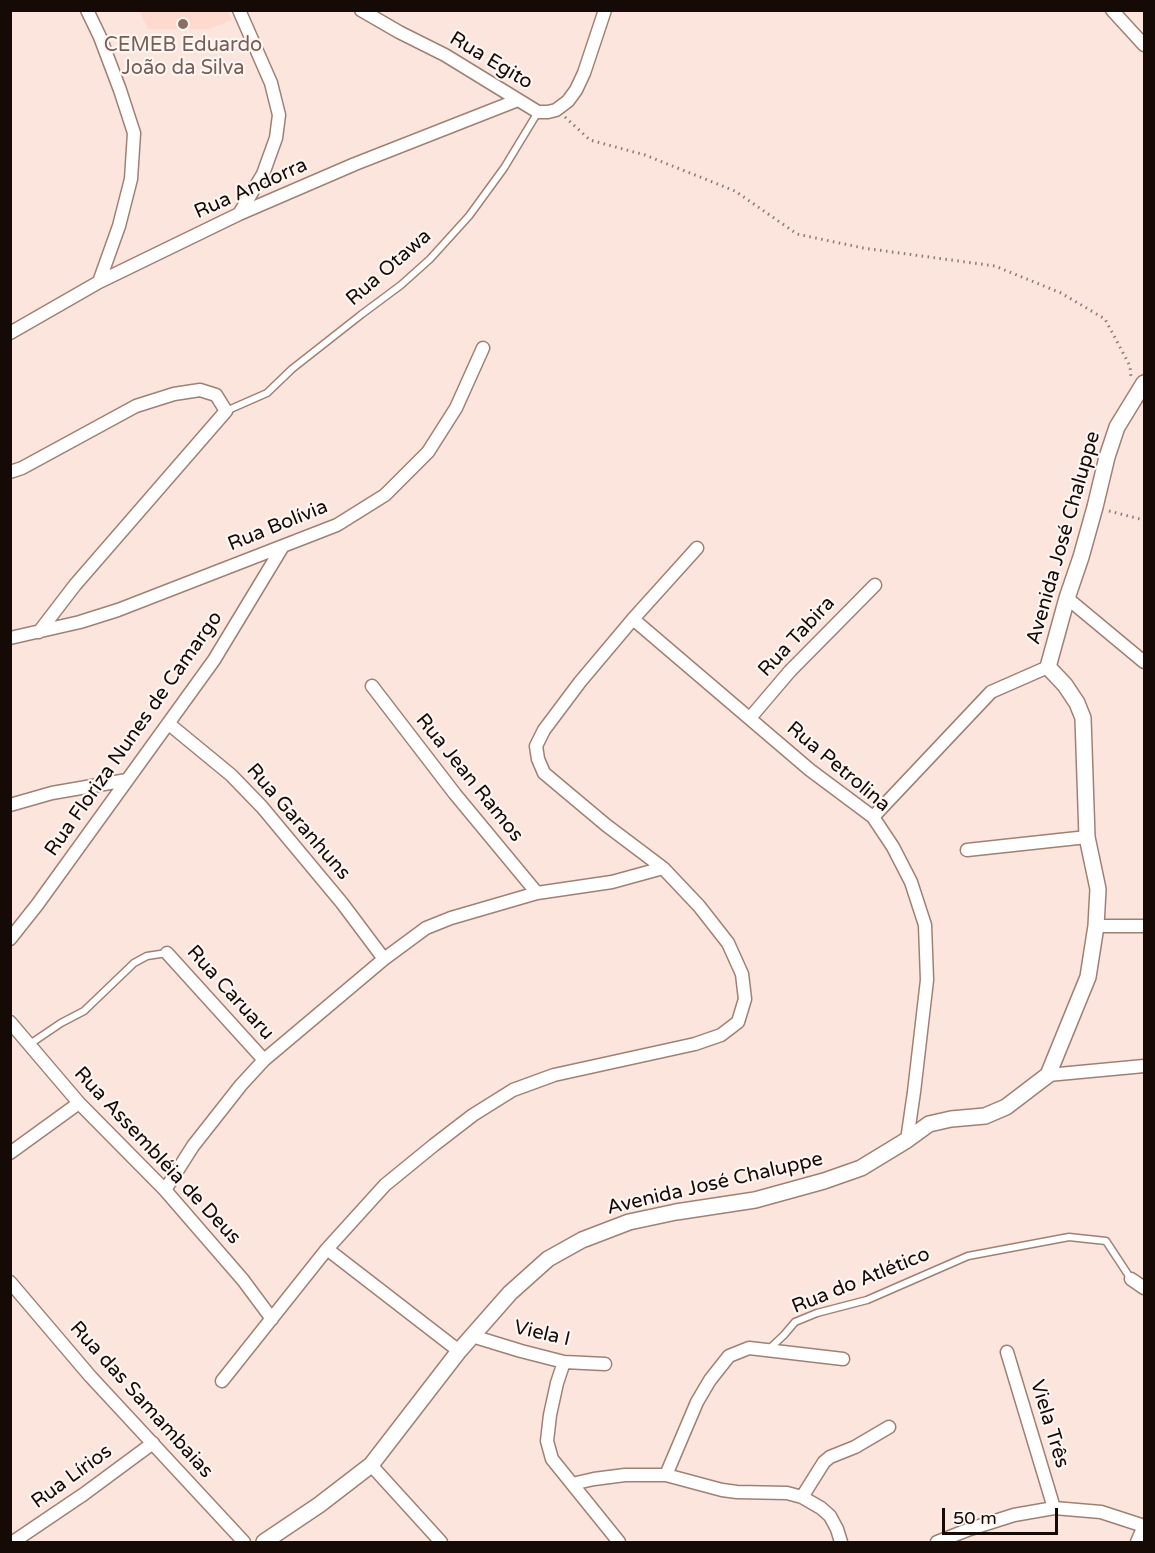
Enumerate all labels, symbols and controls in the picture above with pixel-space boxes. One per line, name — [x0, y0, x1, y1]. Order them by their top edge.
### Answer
marker: CEMEB Eduardo João da Silva — [176, 17, 190, 31]
street label: Rua Egito — [445, 27, 537, 95]
place label: CEMEB Eduardo João da Silva — [104, 34, 262, 81]
street label: Rua Andorra — [191, 153, 311, 225]
street label: Rua Otawa — [342, 225, 436, 311]
street label: Avenida José Chaluppe — [1022, 429, 1106, 647]
street label: Rua Bolívia — [225, 495, 331, 557]
street label: Rua Tabira — [754, 592, 840, 682]
street label: Rua Floriza Nunes de Camargo — [40, 607, 228, 861]
street label: Rua Jean Ramos — [410, 709, 528, 847]
street label: Rua Petrolina — [781, 717, 895, 817]
street label: Rua Garanhuns — [241, 759, 355, 885]
street label: Rua Caruaru — [181, 941, 279, 1045]
street label: Rua Assembléia de Deus — [68, 1062, 246, 1250]
street label: Avenida José Chaluppe — [605, 1147, 825, 1221]
street label: Rua do Atlético — [789, 1242, 933, 1320]
street label: Viela I — [511, 1316, 573, 1352]
street label: Rua das Samambaias — [64, 1317, 218, 1483]
street label: Viela Três — [1024, 1377, 1074, 1471]
street label: Rua Lírios — [27, 1440, 117, 1514]
scale bar — [945, 1496, 1060, 1534]
text: 50 m — [953, 1507, 997, 1529]

